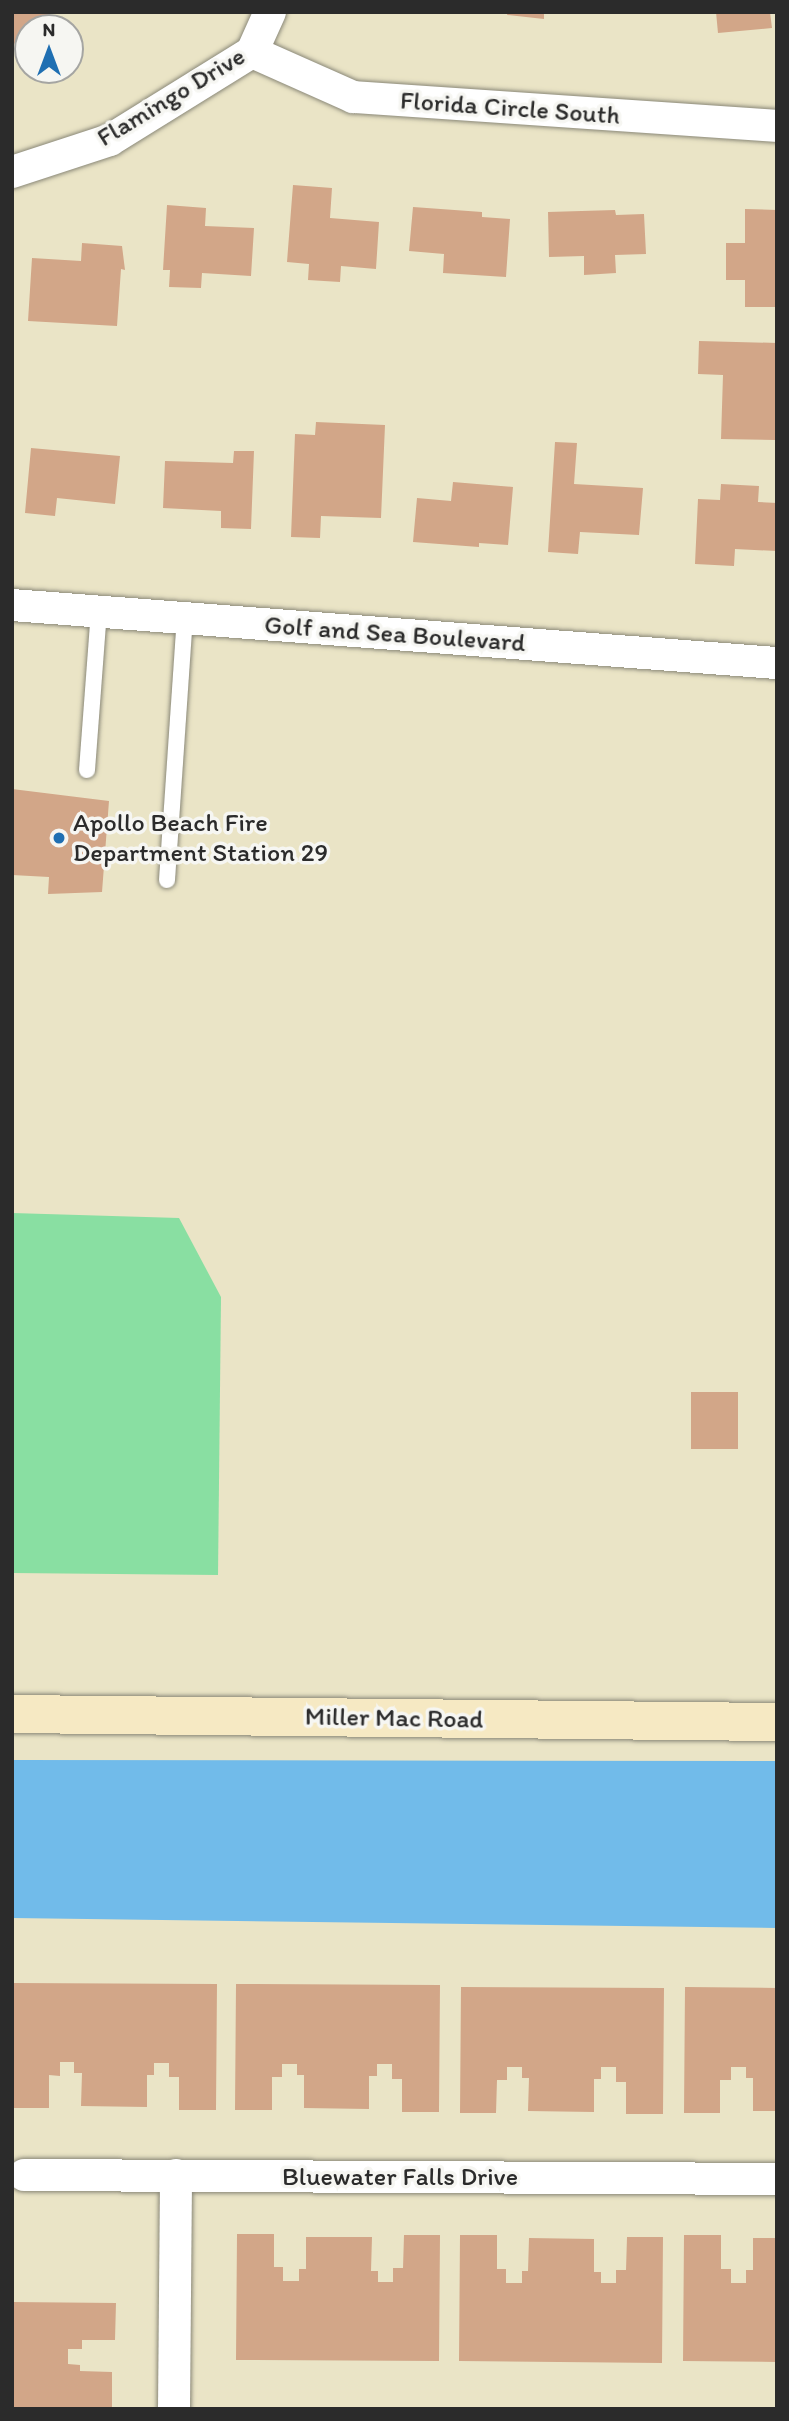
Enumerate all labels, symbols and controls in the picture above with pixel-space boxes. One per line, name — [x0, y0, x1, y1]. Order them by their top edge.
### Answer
north arrow — [14, 14, 84, 84]
text: N — [43, 18, 55, 41]
street label: Flamingo Drive — [91, 40, 251, 154]
street label: Florida Circle South — [399, 85, 621, 131]
street label: Golf and Sea Boulevard — [263, 609, 527, 659]
place label: Apollo Beach Fire Department Station 29 — [73, 807, 328, 868]
marker: Apollo Beach Fire Department Station 29 — [51, 830, 67, 846]
street label: Miller Mac Road — [305, 1701, 483, 1735]
street label: Bluewater Falls Drive — [281, 2161, 519, 2193]

